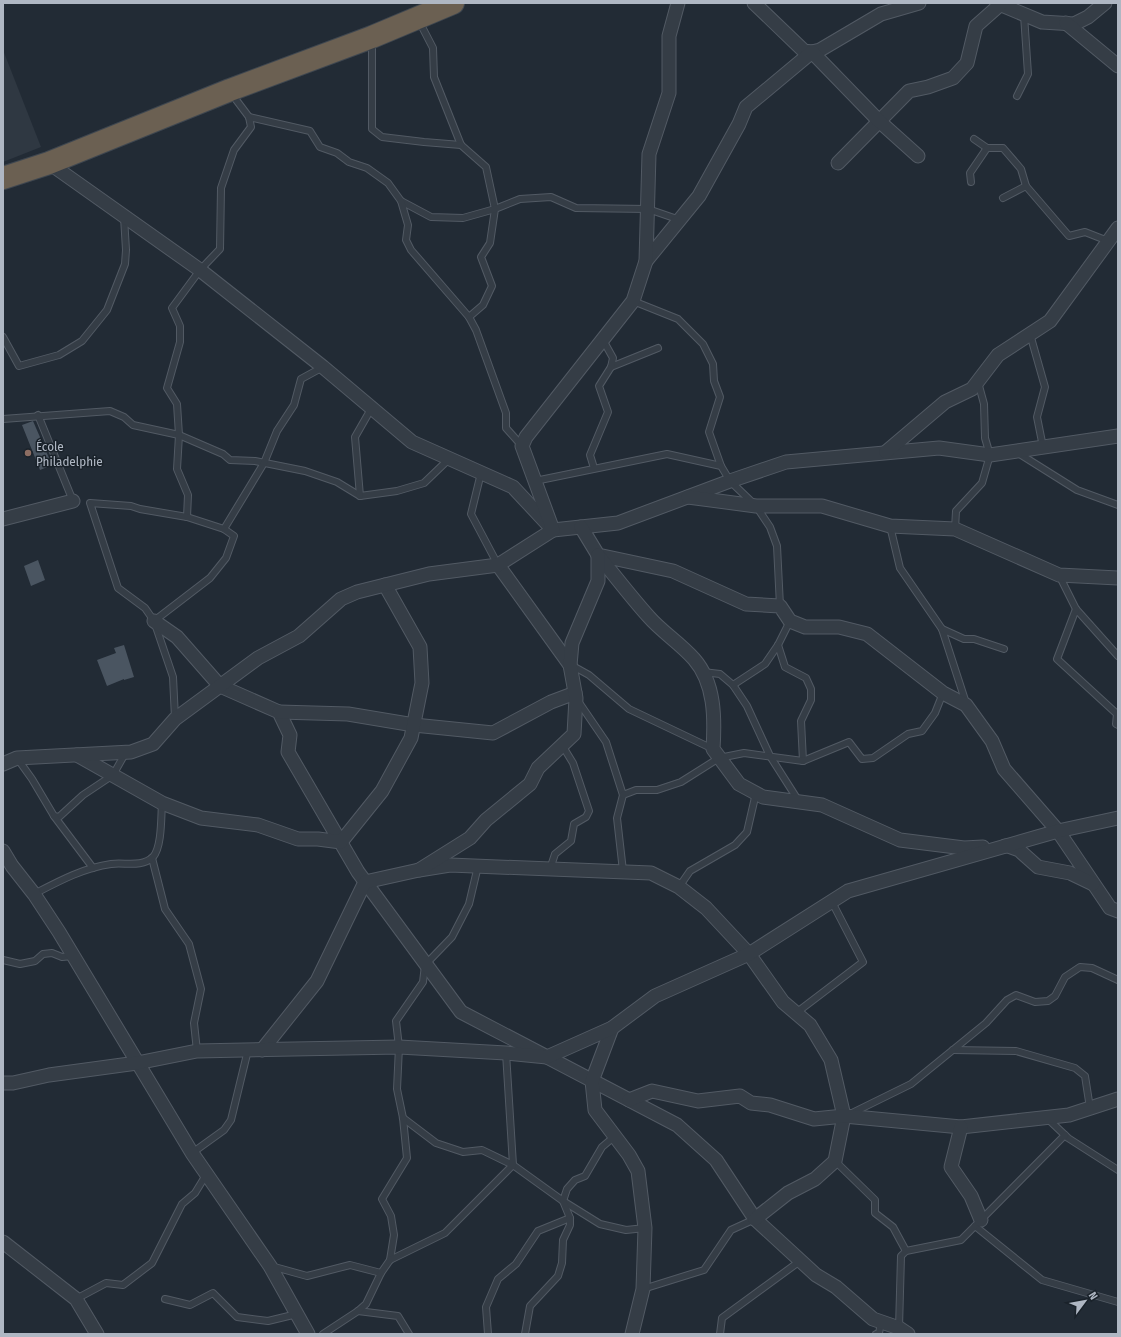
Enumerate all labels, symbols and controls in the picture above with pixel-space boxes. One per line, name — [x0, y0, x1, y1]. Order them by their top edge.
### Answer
place label: École Philadelphie — [36, 439, 103, 469]
marker: École Philadelphie — [23, 448, 33, 458]
north arrow — [1065, 1281, 1105, 1321]
text: N — [1086, 1290, 1100, 1302]

